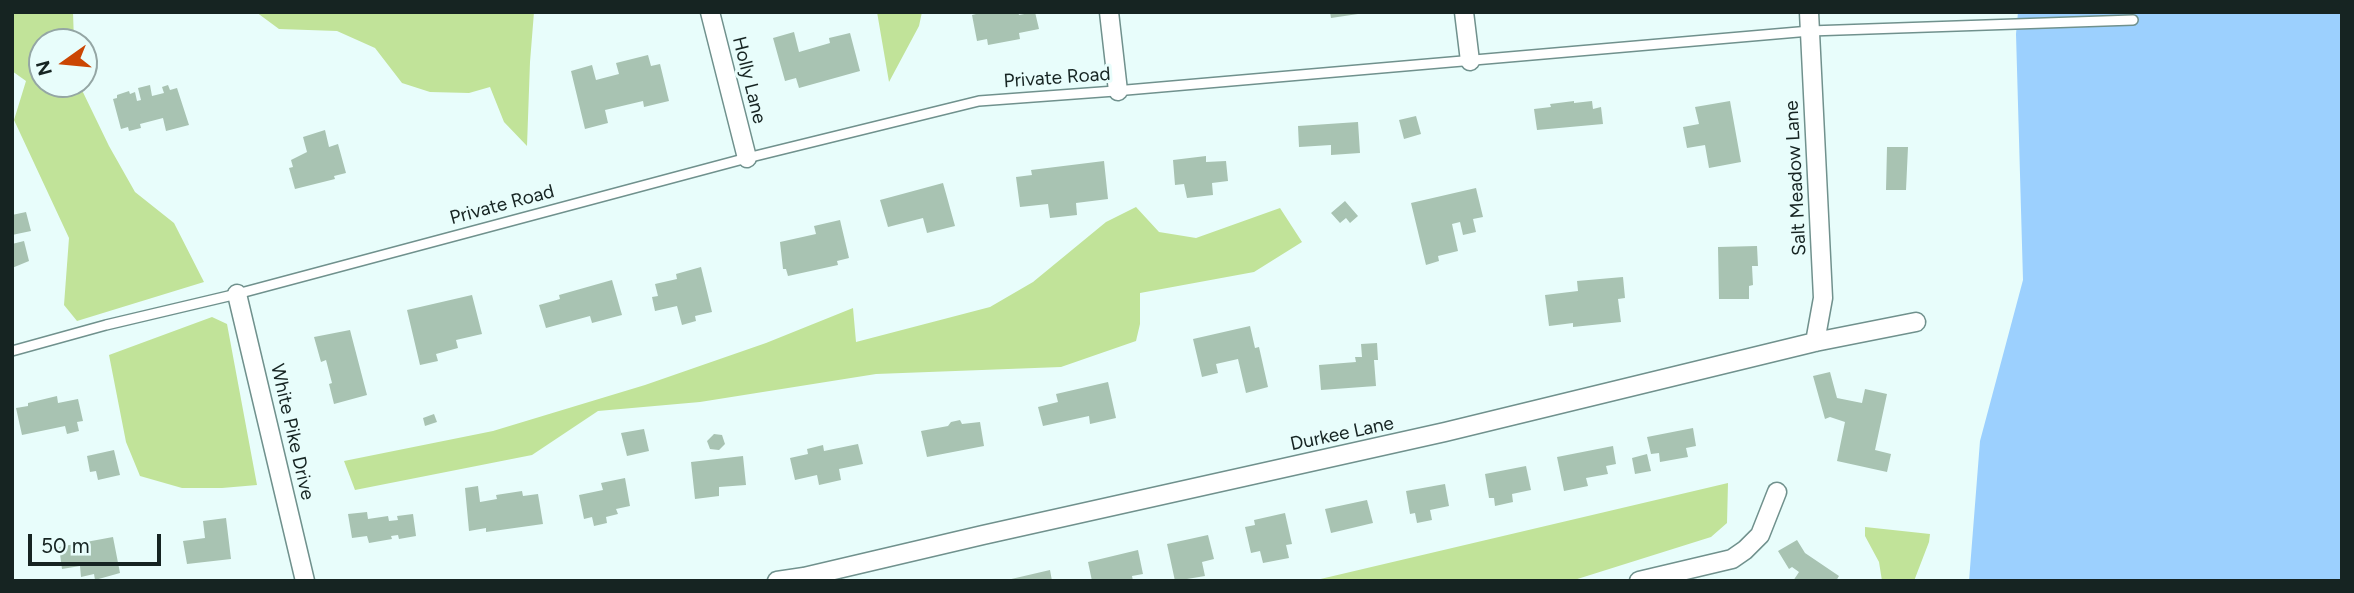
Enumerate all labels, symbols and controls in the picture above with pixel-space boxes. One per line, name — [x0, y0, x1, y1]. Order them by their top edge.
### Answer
north arrow — [28, 28, 98, 98]
street label: Holly Lane — [727, 34, 771, 126]
text: N — [31, 58, 57, 78]
street label: Private Road — [1003, 63, 1111, 93]
street label: Salt Meadow Lane — [1781, 100, 1811, 256]
street label: Private Road — [447, 180, 557, 230]
street label: White Pike Drive — [265, 362, 319, 502]
street label: Durkee Lane — [1288, 412, 1396, 456]
scale bar — [32, 520, 164, 564]
text: 50 m — [41, 533, 90, 558]

